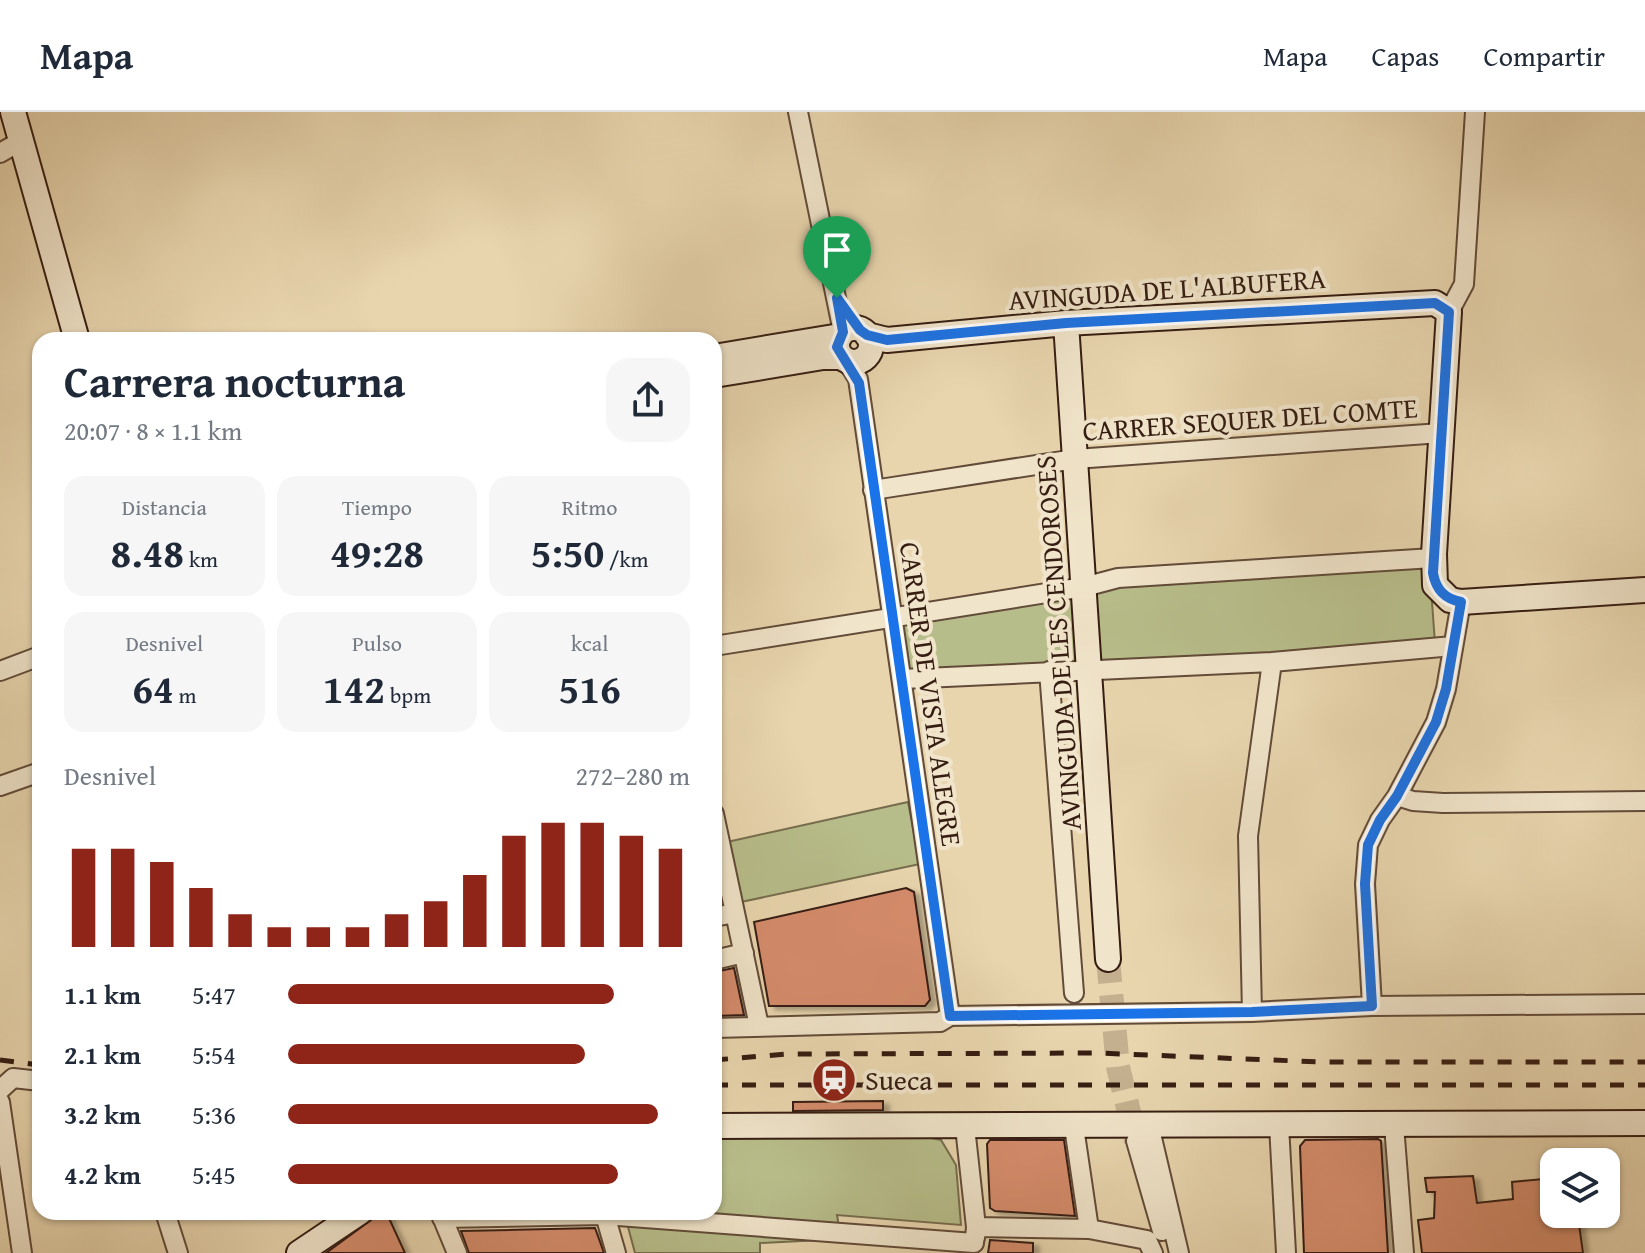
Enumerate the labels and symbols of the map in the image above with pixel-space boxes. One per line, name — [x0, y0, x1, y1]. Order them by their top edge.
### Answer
pin — [803, 216, 871, 298]
street label: AVINGUDA DE L'ALBUFERA — [1007, 257, 1327, 320]
street label: CARRER SEQUER DEL COMTE — [1081, 386, 1419, 451]
street label: AVINGUDA DE LES CENDOROSES — [1024, 454, 1091, 832]
street label: CARRER DE VISTA ALEGRE — [890, 539, 973, 849]
station icon: Sueca — [810, 1056, 858, 1104]
place label: Sueca — [865, 1059, 933, 1100]

